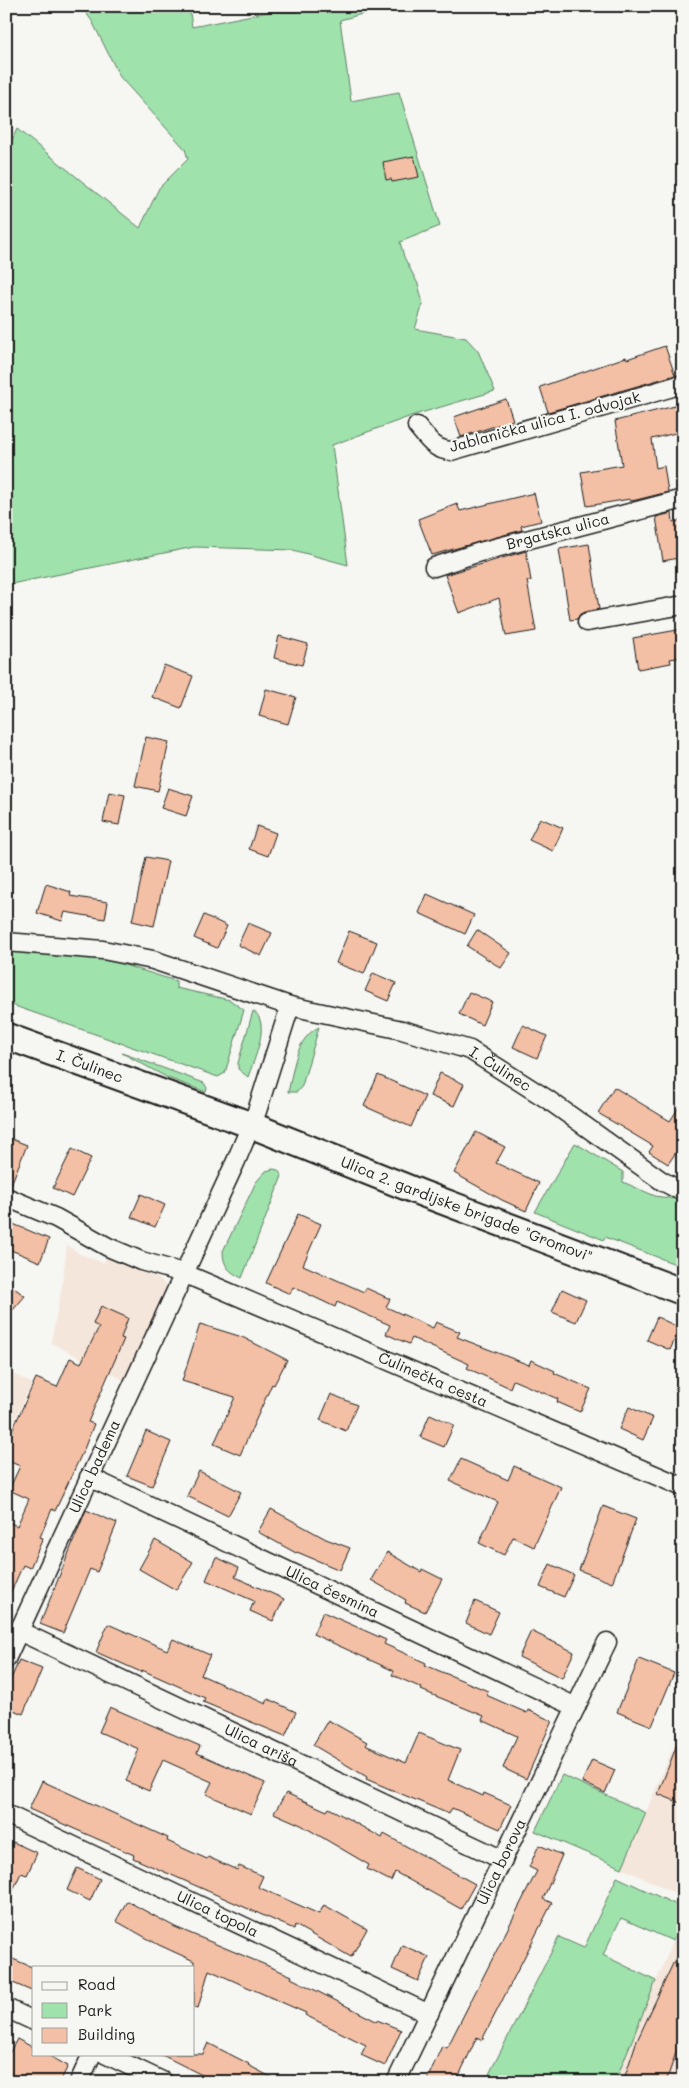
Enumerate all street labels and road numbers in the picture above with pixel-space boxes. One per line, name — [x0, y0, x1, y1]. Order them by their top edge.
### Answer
street label: Jablanička ulica I. odvojak — [447, 386, 643, 456]
street label: Brgatska ulica — [504, 508, 611, 554]
street label: I. Čulinec — [466, 1041, 536, 1096]
street label: I. Čulinec — [54, 1044, 126, 1087]
street label: Ulica 2. gardijske brigade "Gromovi" — [338, 1151, 595, 1266]
street label: Čulinečka cesta — [375, 1347, 491, 1411]
street label: Ulica badema — [64, 1416, 124, 1516]
street label: Ulica česmina — [283, 1560, 383, 1622]
street label: Ulica ariša — [221, 1719, 302, 1771]
street label: Ulica borova — [471, 1815, 530, 1908]
street label: Ulica topola — [174, 1885, 262, 1941]

